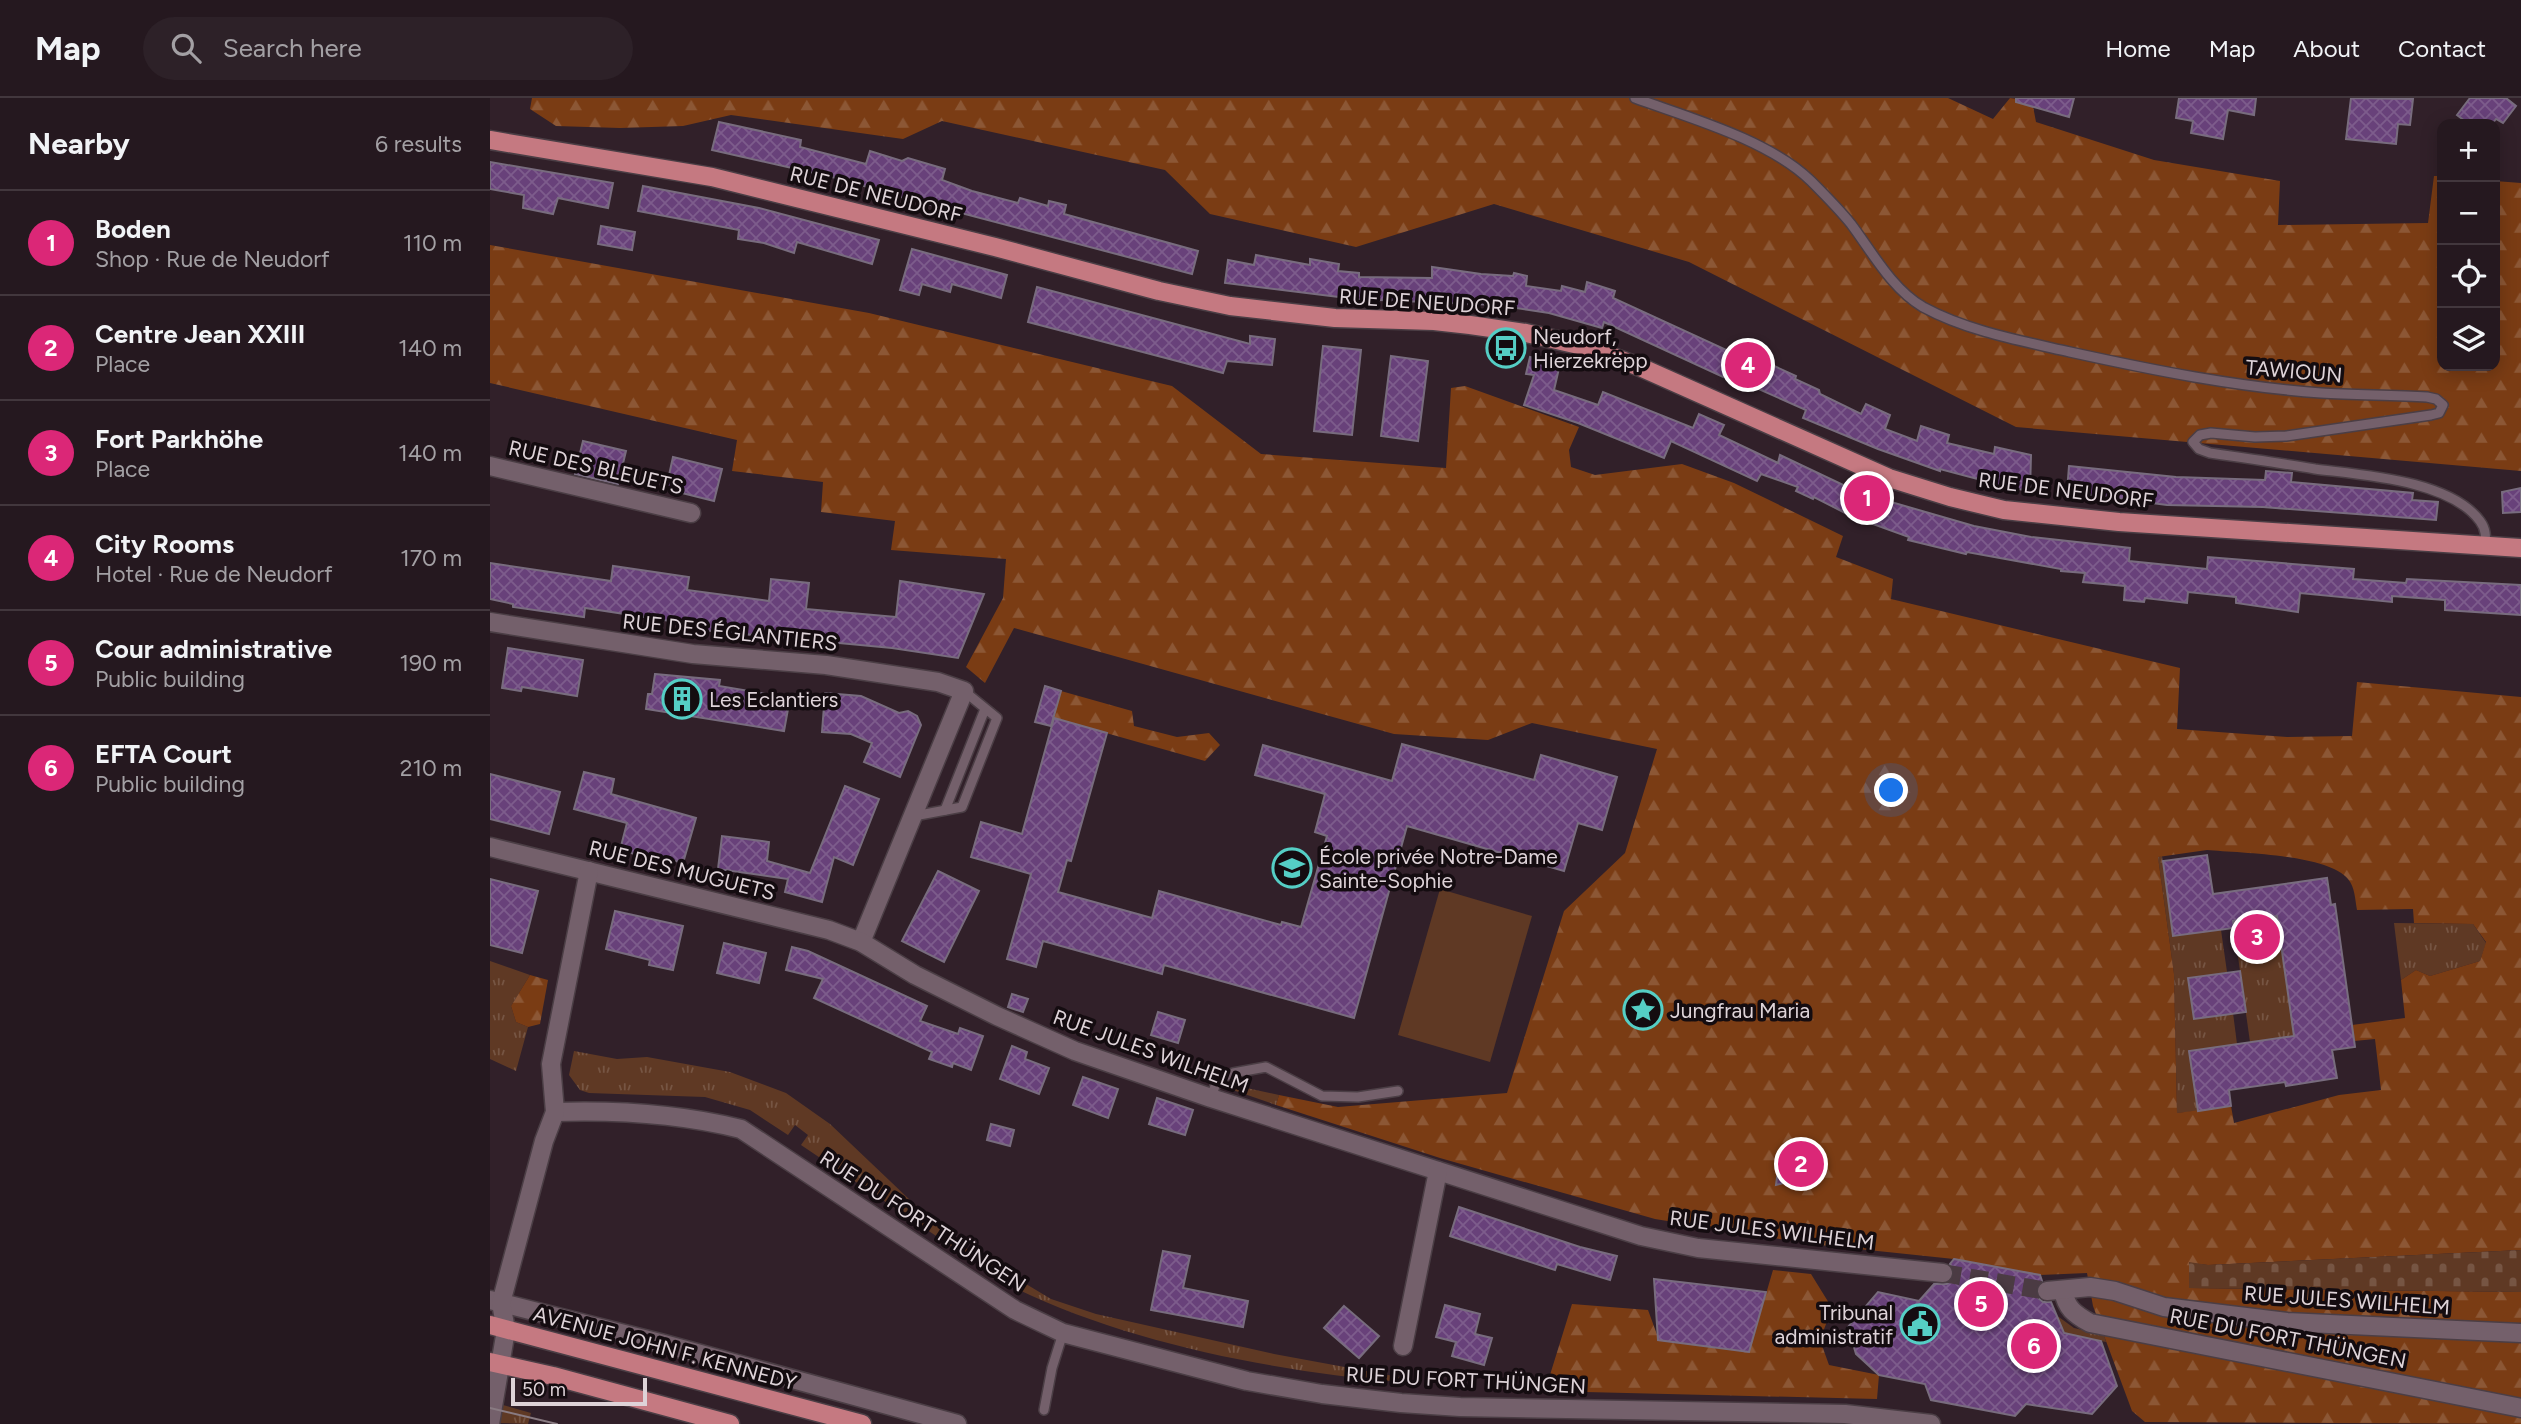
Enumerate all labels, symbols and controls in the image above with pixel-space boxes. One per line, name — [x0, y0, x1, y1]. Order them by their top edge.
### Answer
search box — [143, 17, 633, 80]
text: Map — [35, 29, 101, 68]
icon: search — [167, 29, 205, 67]
text: Search here — [223, 32, 362, 64]
text: Home — [2105, 34, 2171, 63]
text: Map — [2209, 34, 2255, 63]
text: About — [2293, 34, 2360, 63]
text: Contact — [2398, 34, 2486, 63]
map controls — [2437, 119, 2500, 371]
button: + — [2437, 119, 2500, 182]
text: Nearby — [28, 125, 130, 162]
text: 6 results — [375, 130, 462, 158]
street label: RUE DE NEUDORF — [787, 161, 965, 227]
button: − — [2437, 182, 2500, 245]
text: Boden — [95, 213, 171, 245]
text: 1 — [46, 229, 56, 257]
text: 110 m — [403, 229, 462, 257]
text: Shop · Rue de Neudorf — [95, 245, 330, 273]
button: locate — [2437, 245, 2500, 308]
street label: RUE DE NEUDORF — [1338, 283, 1516, 321]
button: layers — [2437, 308, 2500, 371]
text: Centre Jean XXIII — [95, 318, 305, 350]
place label: Neudorf, Hierzekrëpp — [1533, 324, 1648, 373]
bus stop icon: Neudorf, Hierzekrëpp — [1485, 327, 1527, 369]
text: 2 — [44, 334, 58, 362]
text: 140 m — [398, 334, 462, 362]
pin: 4 — [1725, 339, 1771, 391]
text: Place — [95, 350, 150, 378]
street label: TAWIOUN — [2245, 354, 2343, 388]
text: Fort Parkhöhe — [95, 423, 263, 455]
street label: RUE DES BLEUETS — [506, 435, 686, 499]
text: 3 — [45, 439, 57, 467]
text: 140 m — [398, 439, 462, 467]
text: Place — [95, 455, 150, 483]
street label: RUE DE NEUDORF — [1977, 467, 2155, 513]
pin: 1 — [1844, 472, 1890, 524]
text: City Rooms — [95, 528, 234, 560]
text: 4 — [44, 544, 58, 572]
text: 170 m — [400, 544, 462, 572]
text: Hotel · Rue de Neudorf — [95, 560, 333, 588]
street label: RUE DES ÉGLANTIERS — [621, 608, 839, 656]
text: Cour administrative — [95, 633, 332, 665]
text: 5 — [44, 649, 58, 677]
text: 190 m — [399, 649, 462, 677]
text: Public building — [95, 665, 245, 693]
building icon: Les Eclantiers — [661, 678, 703, 720]
place label: Les Eclantiers — [709, 687, 838, 712]
text: EFTA Court — [95, 738, 232, 770]
text: 6 — [44, 754, 58, 782]
text: 210 m — [400, 754, 462, 782]
text: Public building — [95, 770, 245, 798]
your location — [1874, 773, 1908, 807]
street label: RUE DES MUGUETS — [586, 835, 778, 905]
place label: École privée Notre-Dame Sainte-Sophie — [1319, 844, 1558, 893]
school or university icon: École privée Notre-Dame Sainte-Sophie — [1271, 847, 1313, 889]
pin: 3 — [2234, 911, 2280, 963]
place icon: Jungfrau Maria — [1622, 989, 1664, 1031]
place label: Jungfrau Maria — [1670, 998, 1810, 1023]
street label: RUE JULES WILHELM — [1050, 1004, 1252, 1098]
pin: 2 — [1778, 1138, 1824, 1190]
street label: RUE DU FORT THÜNGEN — [815, 1145, 1031, 1297]
street label: RUE JULES WILHELM — [1668, 1205, 1876, 1255]
pin: 5 — [1958, 1278, 2004, 1330]
street label: RUE JULES WILHELM — [2243, 1280, 2451, 1320]
place label: Tribunal administratif — [1775, 1300, 1893, 1349]
street label: AVENUE JOHN F. KENNEDY — [531, 1301, 800, 1395]
public building icon: Tribunal administratif — [1899, 1303, 1941, 1345]
street label: RUE DU FORT THÜNGEN — [2167, 1303, 2409, 1373]
pin: 6 — [2011, 1320, 2057, 1372]
street label: RUE DU FORT THÜNGEN — [1345, 1361, 1587, 1399]
scale bar — [511, 1375, 648, 1407]
text: 50 m — [522, 1378, 566, 1401]

